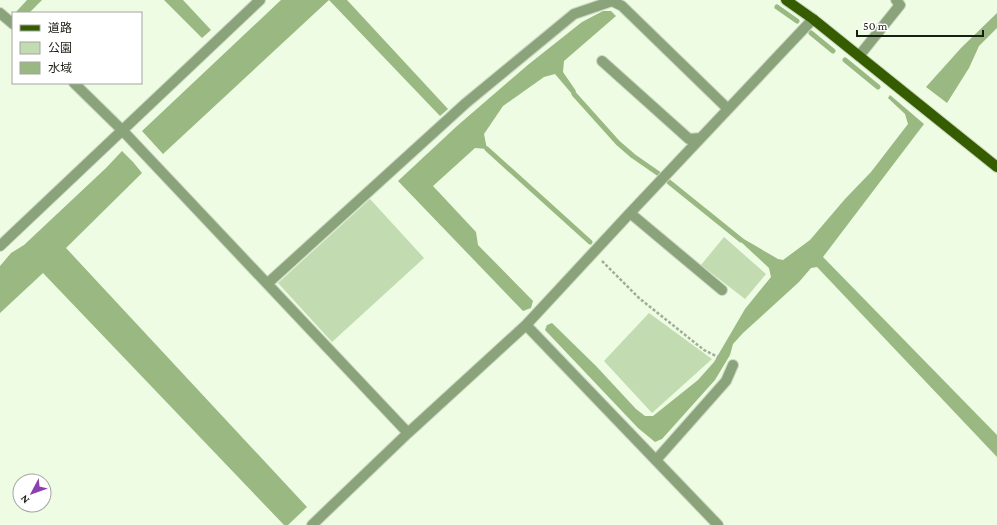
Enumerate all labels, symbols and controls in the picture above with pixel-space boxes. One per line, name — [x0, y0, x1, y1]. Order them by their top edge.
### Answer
legend — [12, 12, 142, 84]
scale bar — [857, 12, 983, 38]
text: 50 m — [863, 19, 888, 33]
text: 道路 — [48, 21, 72, 35]
text: 公園 — [48, 41, 72, 55]
text: 水域 — [48, 61, 72, 75]
north arrow — [12, 473, 52, 513]
text: N — [17, 492, 31, 506]

